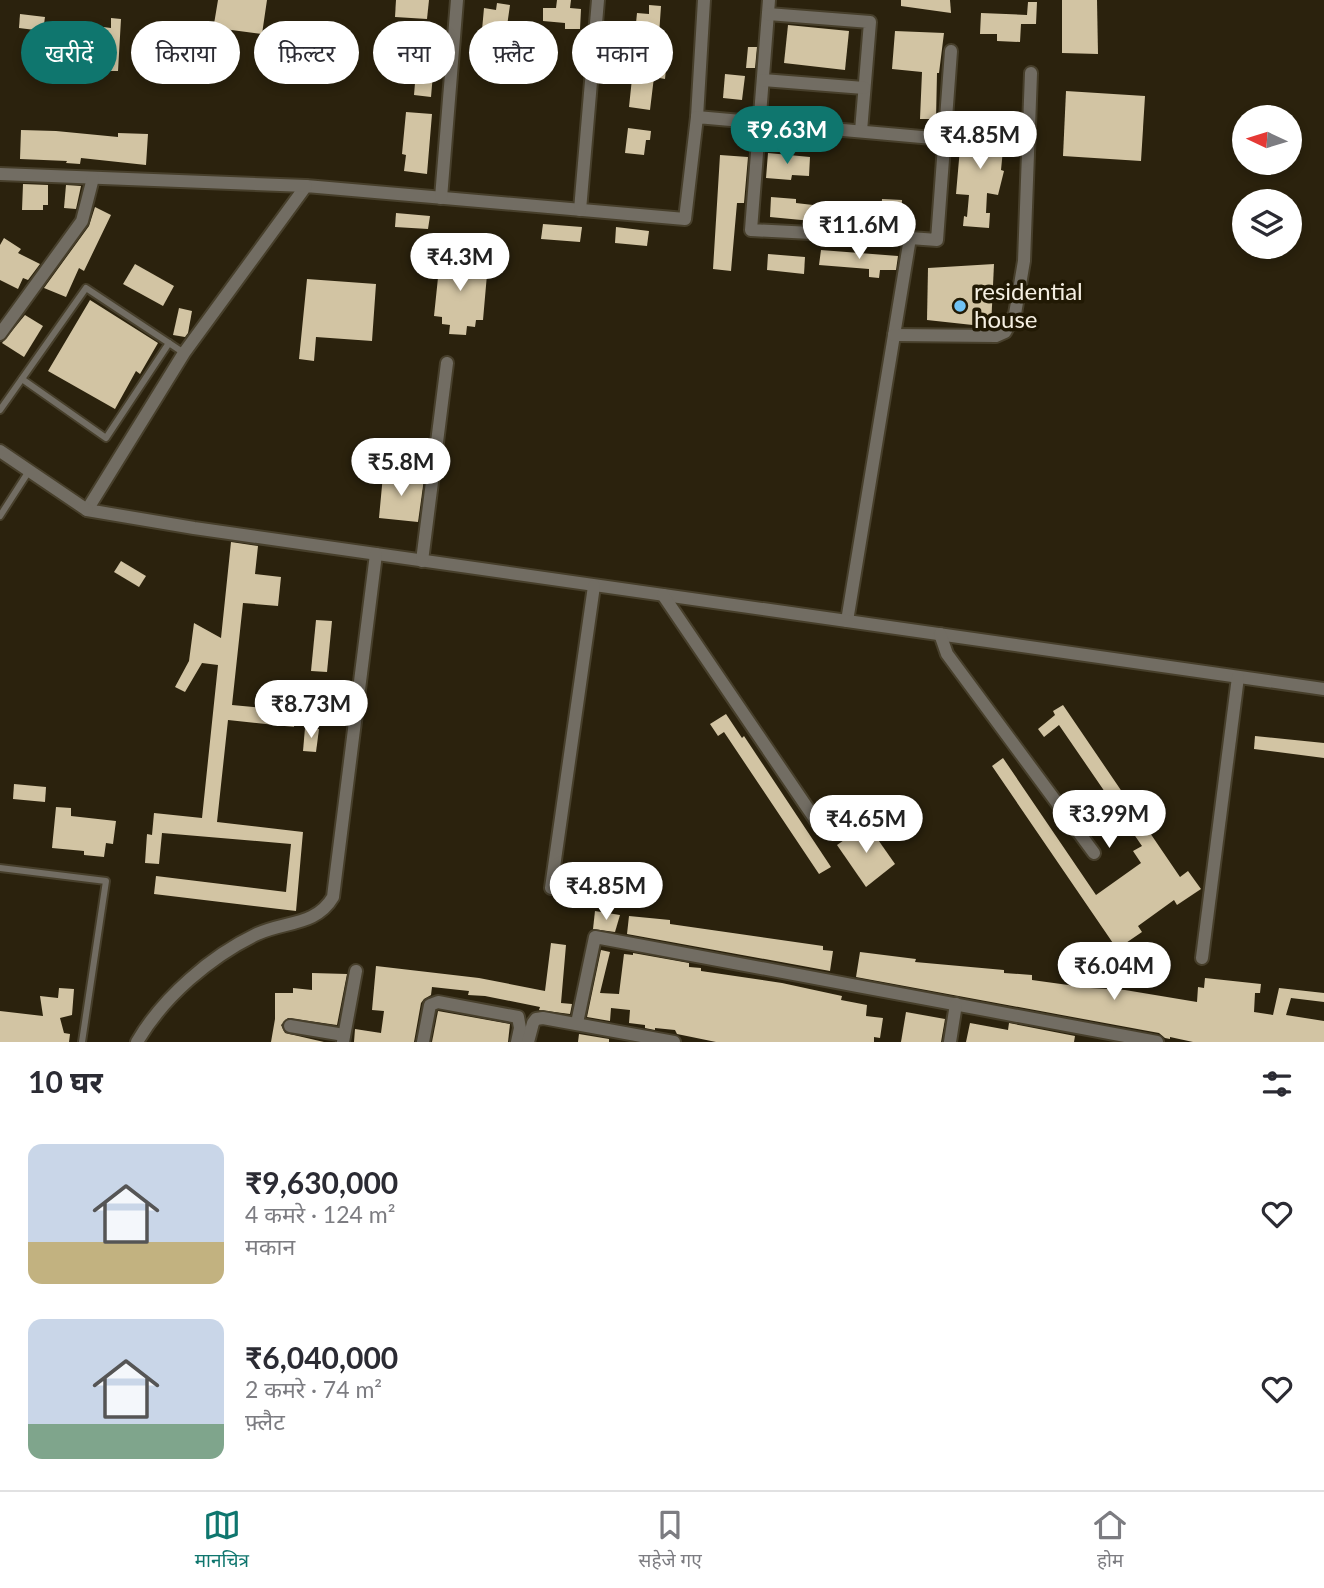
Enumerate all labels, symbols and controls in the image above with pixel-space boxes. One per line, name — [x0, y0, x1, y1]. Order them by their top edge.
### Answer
chip: खरीदें — [21, 21, 117, 84]
chip: किराया — [131, 21, 240, 84]
chip: फ़िल्टर — [254, 21, 359, 84]
chip: नया — [373, 21, 455, 84]
chip: फ़्लैट — [469, 21, 558, 84]
chip: मकान — [572, 21, 673, 84]
north arrow — [1232, 105, 1302, 175]
map controls — [1232, 105, 1302, 259]
pin: ₹9.63M — [730, 106, 844, 166]
pin: ₹4.85M — [923, 111, 1037, 171]
text: ₹9.63M — [747, 115, 827, 143]
text: ₹4.85M — [940, 120, 1020, 148]
button: layers — [1232, 189, 1302, 259]
pin: ₹11.6M — [802, 202, 916, 261]
text: ₹11.6M — [819, 210, 899, 238]
pin: ₹4.3M — [411, 233, 509, 293]
text: ₹4.3M — [426, 242, 494, 270]
place label: residential house — [974, 276, 1083, 333]
marker: residential house — [952, 298, 968, 314]
pin: ₹5.8M — [352, 438, 450, 498]
text: ₹5.8M — [367, 447, 435, 475]
pin: ₹8.73M — [254, 680, 368, 740]
text: ₹8.73M — [271, 689, 351, 717]
pin: ₹3.99M — [1052, 790, 1166, 850]
pin: ₹4.65M — [809, 796, 923, 855]
text: ₹3.99M — [1069, 799, 1149, 827]
text: ₹4.65M — [826, 804, 906, 832]
pin: ₹4.85M — [549, 862, 663, 922]
text: ₹4.85M — [566, 871, 646, 899]
pin: ₹6.04M — [1057, 942, 1171, 1002]
text: ₹6.04M — [1074, 951, 1154, 979]
text: 10 घर — [28, 1063, 103, 1099]
icon: filters — [1258, 1065, 1296, 1103]
text: ₹9,630,000 — [245, 1164, 398, 1200]
icon: home — [84, 1172, 168, 1256]
icon: heart — [1258, 1195, 1296, 1233]
text: 4 कमरे · 124 m² — [245, 1200, 395, 1228]
text: मकान — [245, 1232, 295, 1260]
text: ₹6,040,000 — [245, 1339, 398, 1375]
icon: home — [84, 1347, 168, 1431]
icon: heart — [1258, 1370, 1296, 1408]
text: 2 कमरे · 74 m² — [245, 1375, 382, 1403]
text: फ़्लैट — [245, 1407, 285, 1435]
tab: मानचित्र — [195, 1506, 249, 1575]
tab: सहेजे गए — [639, 1506, 702, 1575]
tab: होम — [1091, 1506, 1129, 1575]

